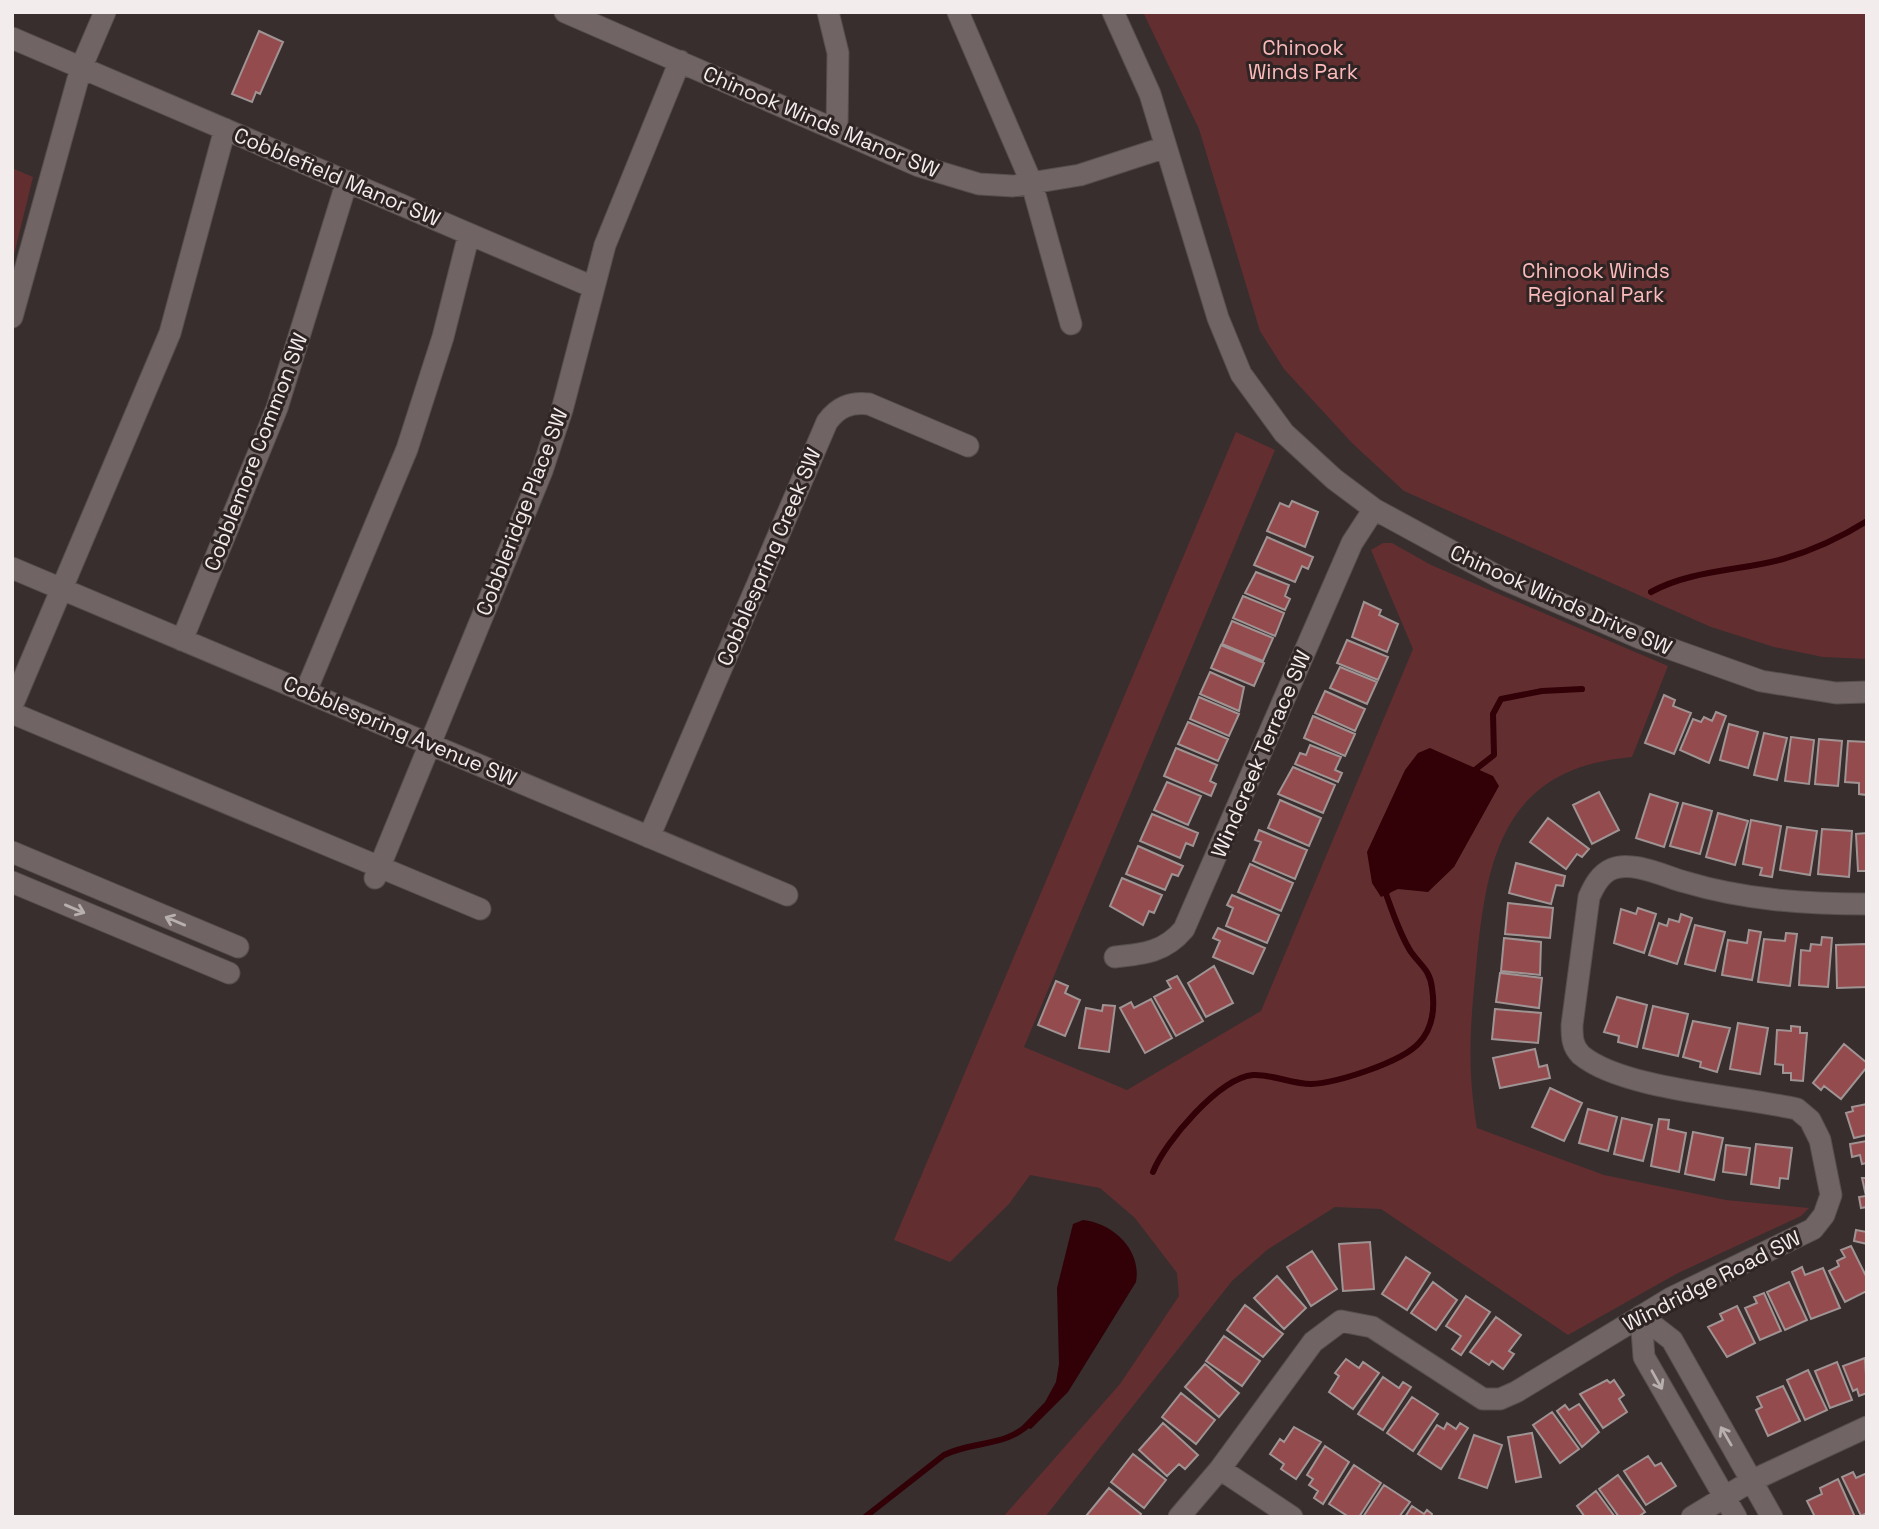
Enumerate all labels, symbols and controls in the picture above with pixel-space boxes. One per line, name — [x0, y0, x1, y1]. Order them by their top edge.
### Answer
park label: Chinook Winds Park — [1248, 34, 1358, 85]
street label: Chinook Winds Manor SW — [699, 60, 943, 184]
street label: Cobblefield Manor SW — [230, 121, 445, 232]
park label: Chinook Winds Regional Park — [1522, 257, 1670, 308]
street label: Cobblemore Common SW — [198, 329, 313, 575]
street label: Cobbleridge Place SW — [469, 404, 574, 619]
street label: Cobblespring Creek SW — [710, 444, 827, 670]
street label: Chinook Winds Drive SW — [1446, 538, 1676, 661]
street label: Windcreek Terrace SW — [1205, 646, 1316, 862]
street label: Cobblespring Avenue SW — [279, 669, 521, 792]
one-way arrow — [64, 903, 85, 916]
one-way arrow — [164, 913, 186, 926]
street label: Windridge Road SW — [1618, 1224, 1805, 1337]
one-way arrow — [1650, 1370, 1664, 1390]
one-way arrow — [1719, 1427, 1733, 1447]

